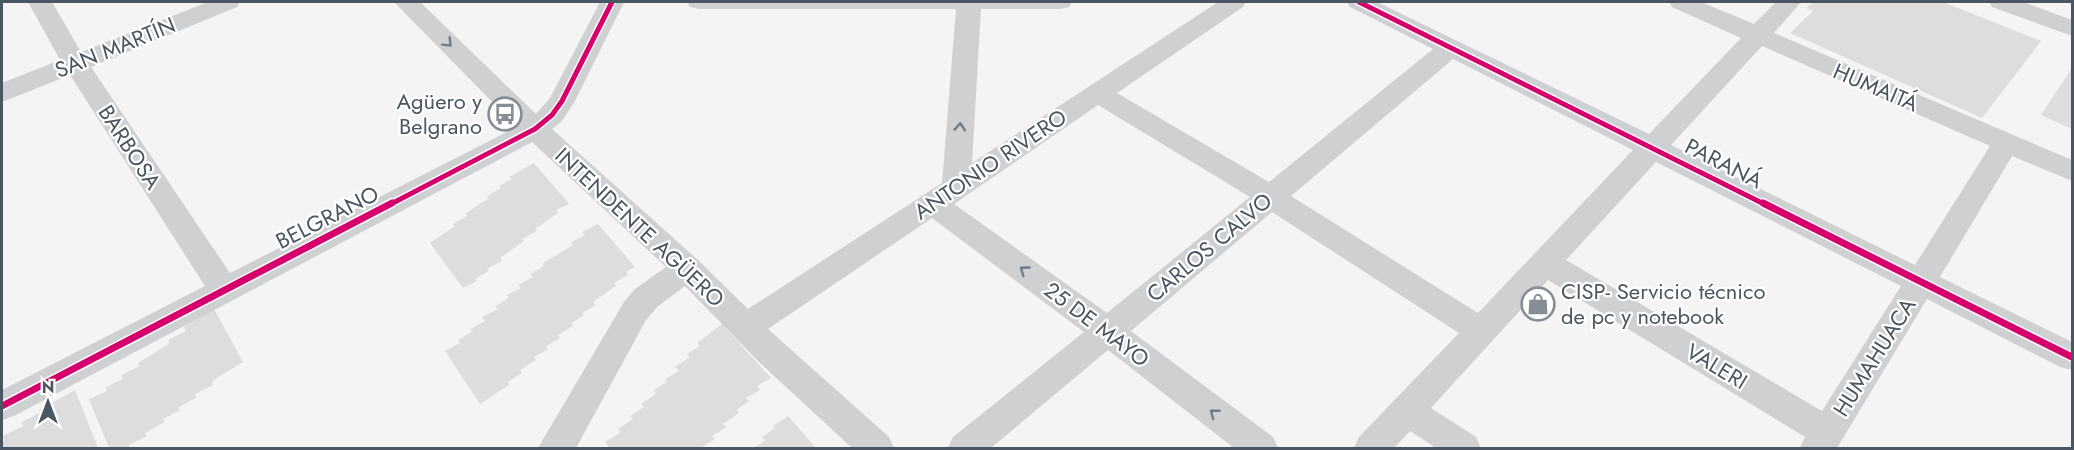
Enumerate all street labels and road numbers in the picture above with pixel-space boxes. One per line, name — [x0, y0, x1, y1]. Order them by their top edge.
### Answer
street label: SAN MARTÍN — [50, 8, 180, 86]
street label: HUMAITÁ — [1828, 55, 1924, 119]
street label: BARBOSA — [91, 98, 170, 196]
street label: ANTONIO RIVERO — [907, 101, 1073, 227]
street label: PARANÁ — [1680, 130, 1769, 196]
street label: INTENDENTE AGÜERO — [548, 140, 732, 314]
street label: BELGRANO — [270, 177, 384, 257]
street label: CARLOS CALVO — [1139, 185, 1279, 309]
street label: 25 DE MAYO — [1038, 274, 1156, 374]
street label: HUMAHUACA — [1825, 291, 1923, 422]
street label: VALERI — [1680, 335, 1754, 397]

